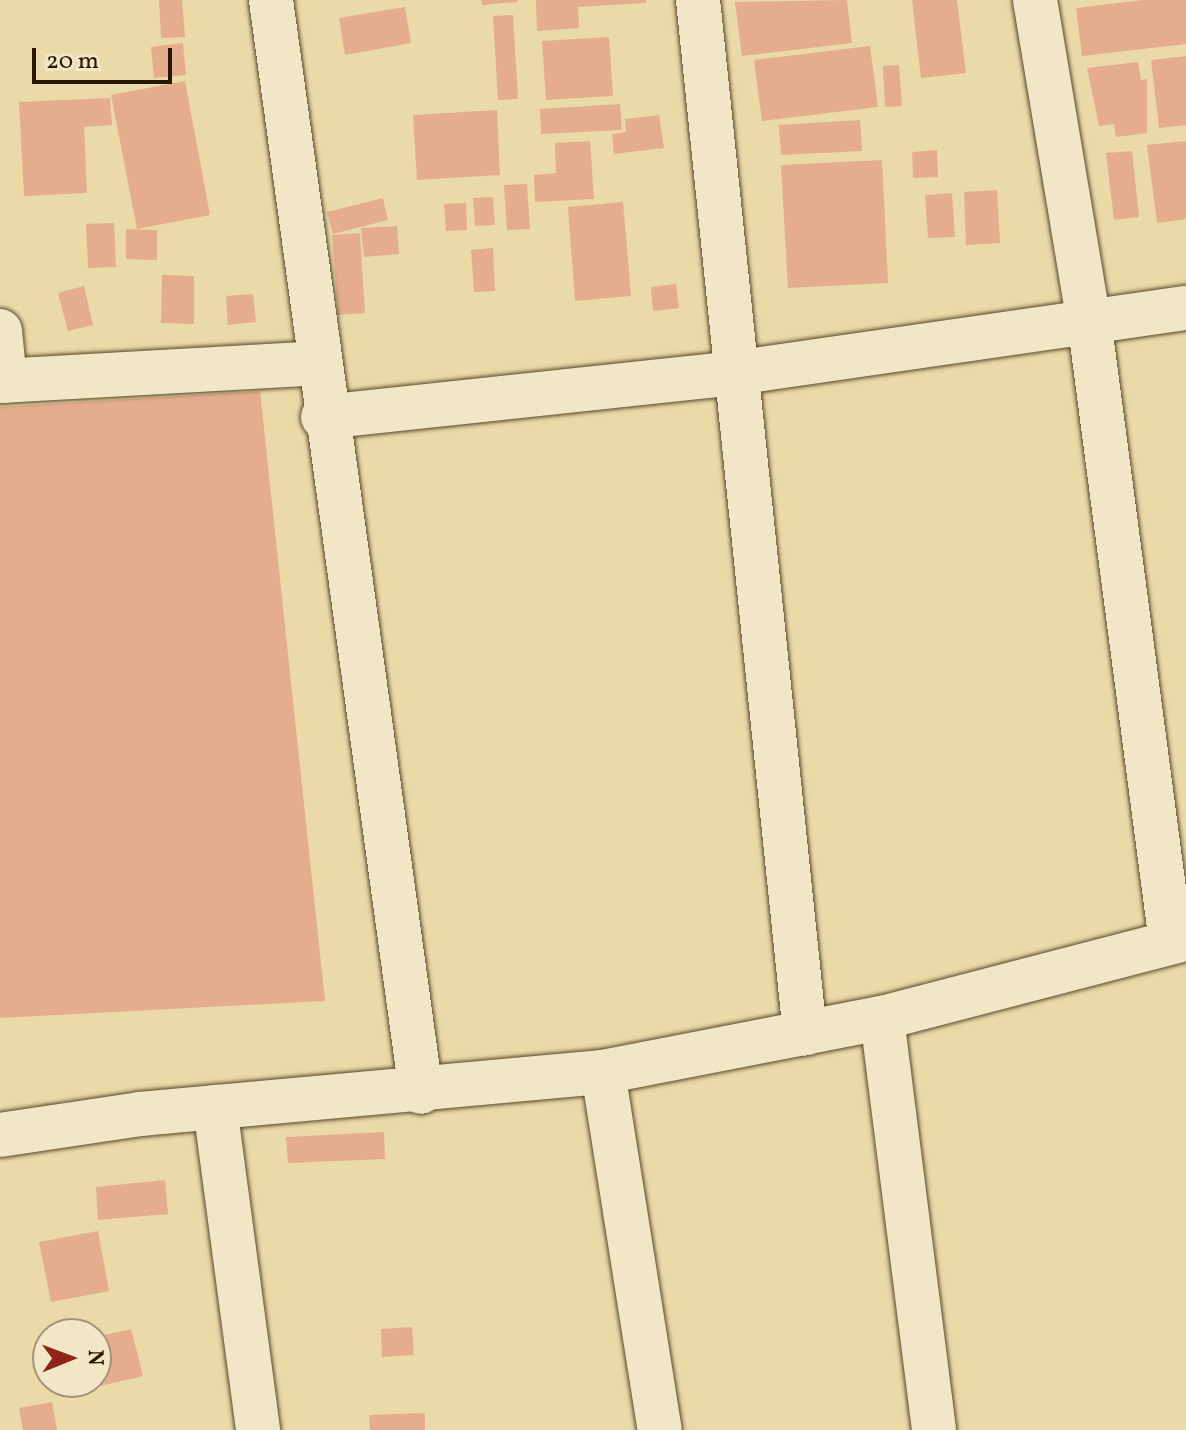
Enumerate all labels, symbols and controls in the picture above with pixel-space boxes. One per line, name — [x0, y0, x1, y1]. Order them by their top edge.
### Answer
scale bar — [36, 32, 176, 82]
text: 20 m — [46, 45, 99, 79]
north arrow — [32, 1318, 112, 1398]
text: N — [79, 1349, 110, 1366]

